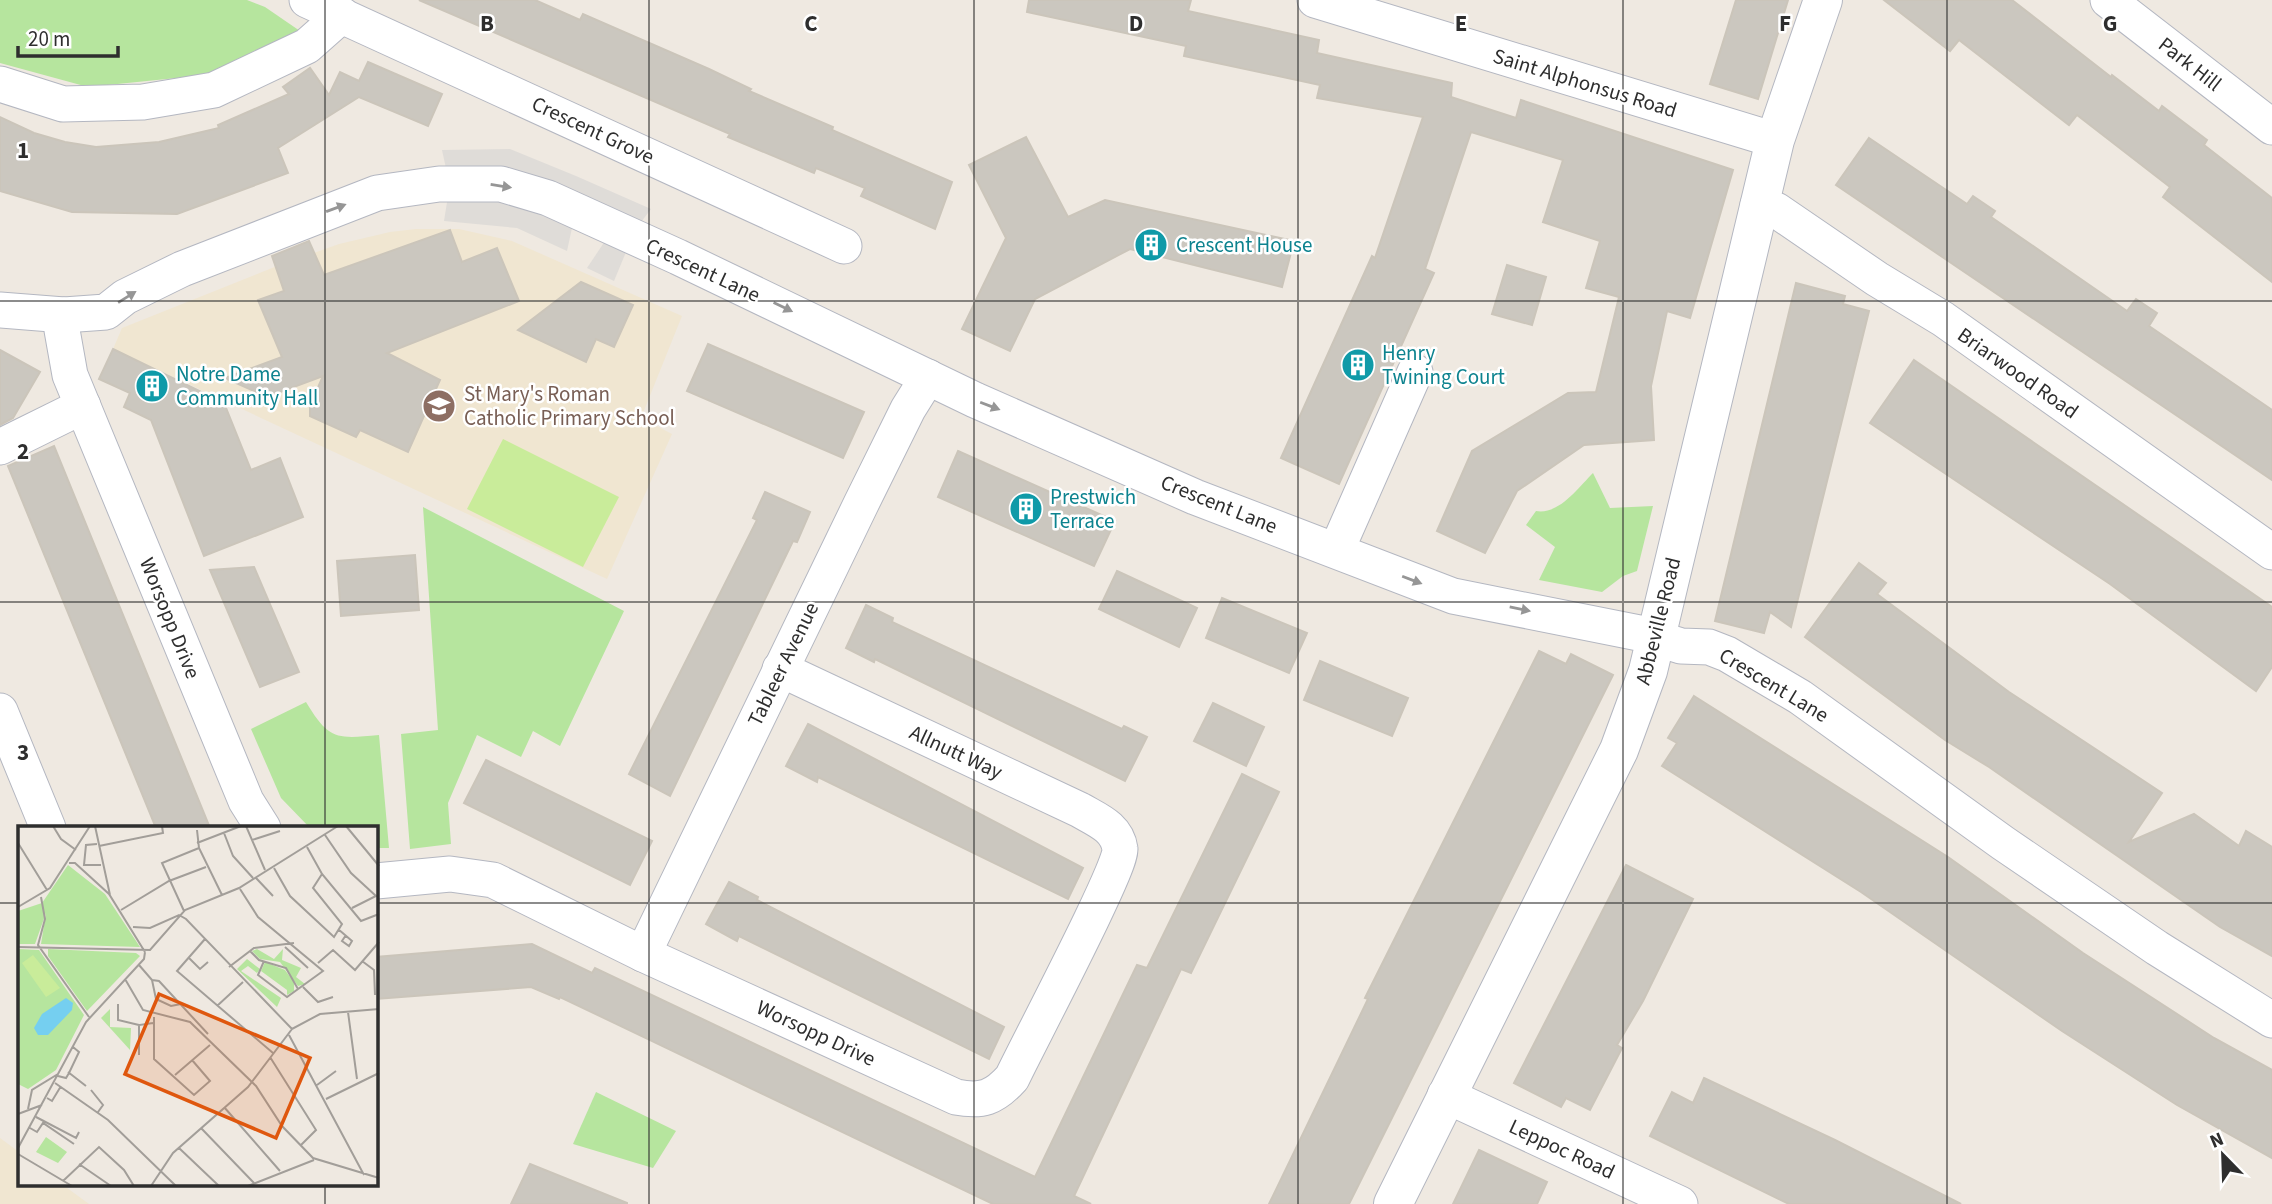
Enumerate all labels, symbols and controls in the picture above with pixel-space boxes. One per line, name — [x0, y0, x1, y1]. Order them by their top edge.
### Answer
text: B — [480, 7, 494, 40]
text: C — [804, 7, 818, 40]
text: D — [1129, 7, 1143, 40]
text: E — [1455, 7, 1467, 40]
text: F — [1779, 7, 1791, 40]
text: G — [2103, 7, 2117, 40]
scale bar — [18, 14, 117, 58]
text: 20 m — [28, 24, 70, 54]
street label: Park Hill — [2152, 30, 2228, 98]
street label: Saint Alphonsus Road — [1489, 41, 1681, 125]
street label: Crescent Grove — [527, 88, 659, 172]
text: 1 — [17, 134, 29, 167]
one-way arrow — [490, 181, 512, 192]
one-way arrow — [325, 202, 346, 213]
building icon: Crescent House — [1132, 226, 1170, 264]
street label: Crescent Lane — [641, 230, 765, 310]
place label: Crescent House — [1176, 230, 1312, 260]
one-way arrow — [118, 291, 137, 304]
one-way arrow — [772, 302, 793, 313]
street label: Briarwood Road — [1951, 320, 2085, 426]
place label: Henry Twining Court — [1382, 338, 1505, 392]
building icon: Henry Twining Court — [1339, 346, 1377, 384]
place label: Notre Dame Community Hall — [176, 359, 318, 413]
building icon: Notre Dame Community Hall — [133, 367, 171, 405]
place label: St Mary's Roman Catholic Primary School — [464, 379, 675, 433]
school or university icon: St Mary's Roman Catholic Primary School — [420, 387, 458, 425]
one-way arrow — [980, 400, 1001, 411]
text: 2 — [17, 435, 29, 468]
street label: Crescent Lane — [1156, 467, 1282, 541]
place label: Prestwich Terrace — [1050, 482, 1136, 536]
building icon: Prestwich Terrace — [1007, 490, 1045, 528]
street label: Worsopp Drive — [132, 553, 208, 683]
street label: Abbeville Road — [1628, 554, 1688, 688]
one-way arrow — [1402, 575, 1423, 586]
street label: Tableer Avenue — [740, 597, 826, 731]
one-way arrow — [1509, 603, 1531, 614]
street label: Crescent Lane — [1713, 640, 1835, 730]
street label: Allnutt Way — [905, 717, 1008, 787]
text: 3 — [17, 736, 29, 769]
inset map — [18, 826, 378, 1186]
street label: Worsopp Drive — [752, 992, 880, 1074]
street label: Leppoc Road — [1504, 1111, 1620, 1187]
north arrow — [2188, 1120, 2258, 1190]
text: N — [2206, 1126, 2228, 1156]

